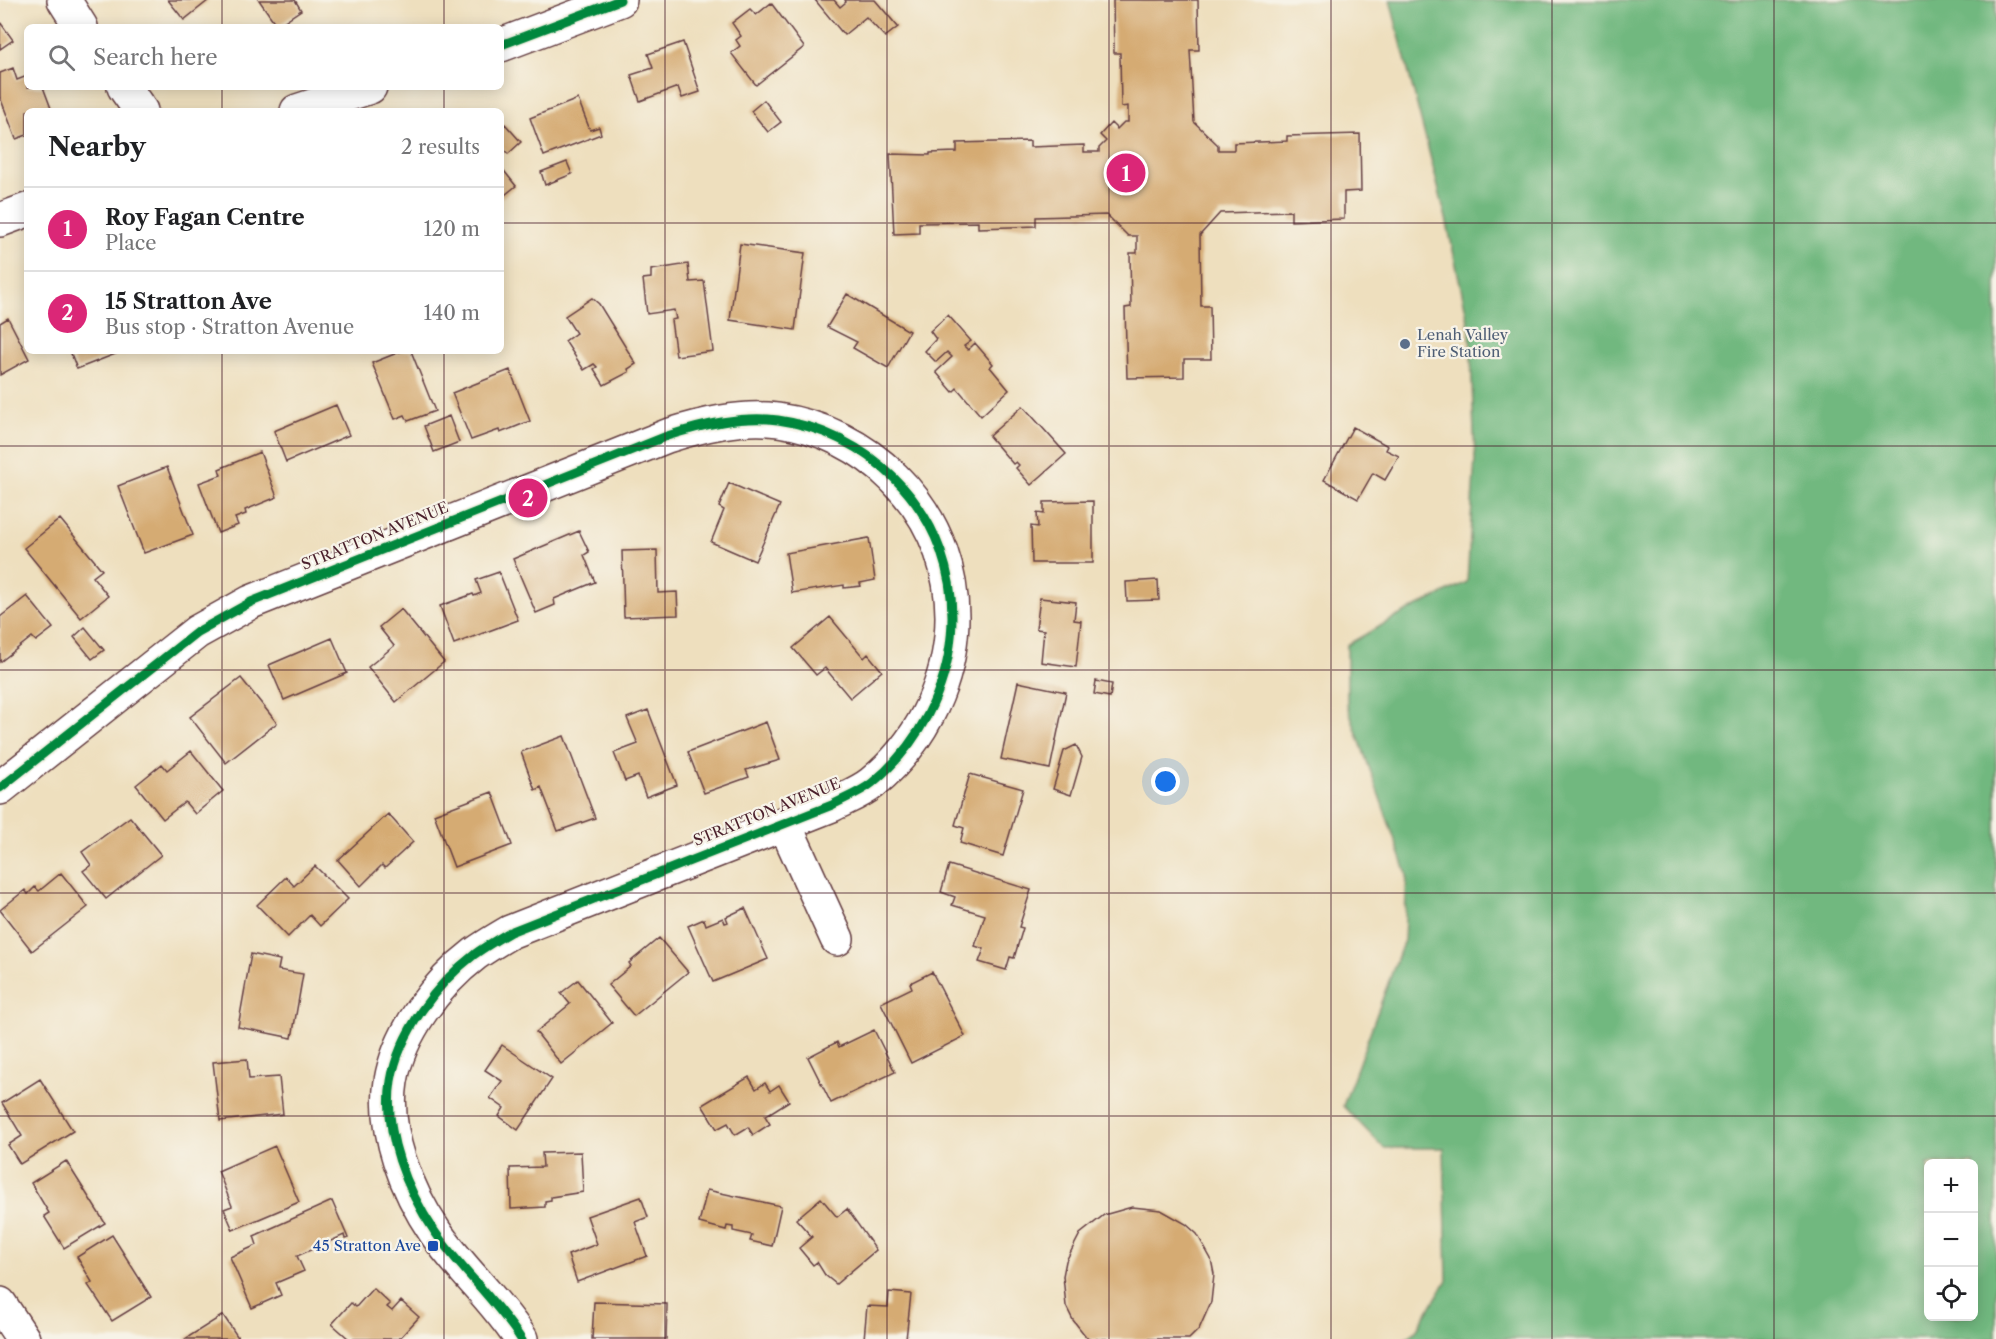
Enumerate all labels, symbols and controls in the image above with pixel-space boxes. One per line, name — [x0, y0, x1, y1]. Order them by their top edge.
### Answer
search box — [24, 24, 504, 90]
icon: search — [45, 41, 78, 74]
text: Search here — [93, 44, 218, 71]
text: Nearby — [48, 131, 146, 163]
text: 2 results — [401, 135, 480, 159]
pin: 1 — [1106, 150, 1146, 195]
text: Roy Fagan Centre — [105, 204, 305, 231]
text: 1 — [63, 217, 72, 241]
text: 120 m — [423, 217, 480, 241]
text: Place — [105, 231, 156, 255]
text: 15 Stratton Ave — [105, 288, 272, 315]
text: 2 — [62, 301, 73, 325]
text: 140 m — [423, 301, 480, 325]
text: Bus stop · Stratton Avenue — [105, 315, 354, 339]
place label: Lenah Valley Fire Station — [1417, 325, 1509, 361]
marker: Lenah Valley Fire Station — [1398, 337, 1412, 351]
pin: 2 — [508, 476, 548, 520]
street label: STRATTON AVENUE — [298, 497, 451, 574]
your location — [1151, 767, 1180, 796]
street label: STRATTON AVENUE — [690, 773, 843, 850]
map controls — [1924, 1159, 1978, 1321]
button: + — [1924, 1159, 1978, 1213]
button: − — [1924, 1213, 1978, 1267]
place label: 45 Stratton Ave — [313, 1236, 421, 1255]
marker: 45 Stratton Ave — [426, 1239, 440, 1253]
button: locate — [1924, 1267, 1978, 1321]

